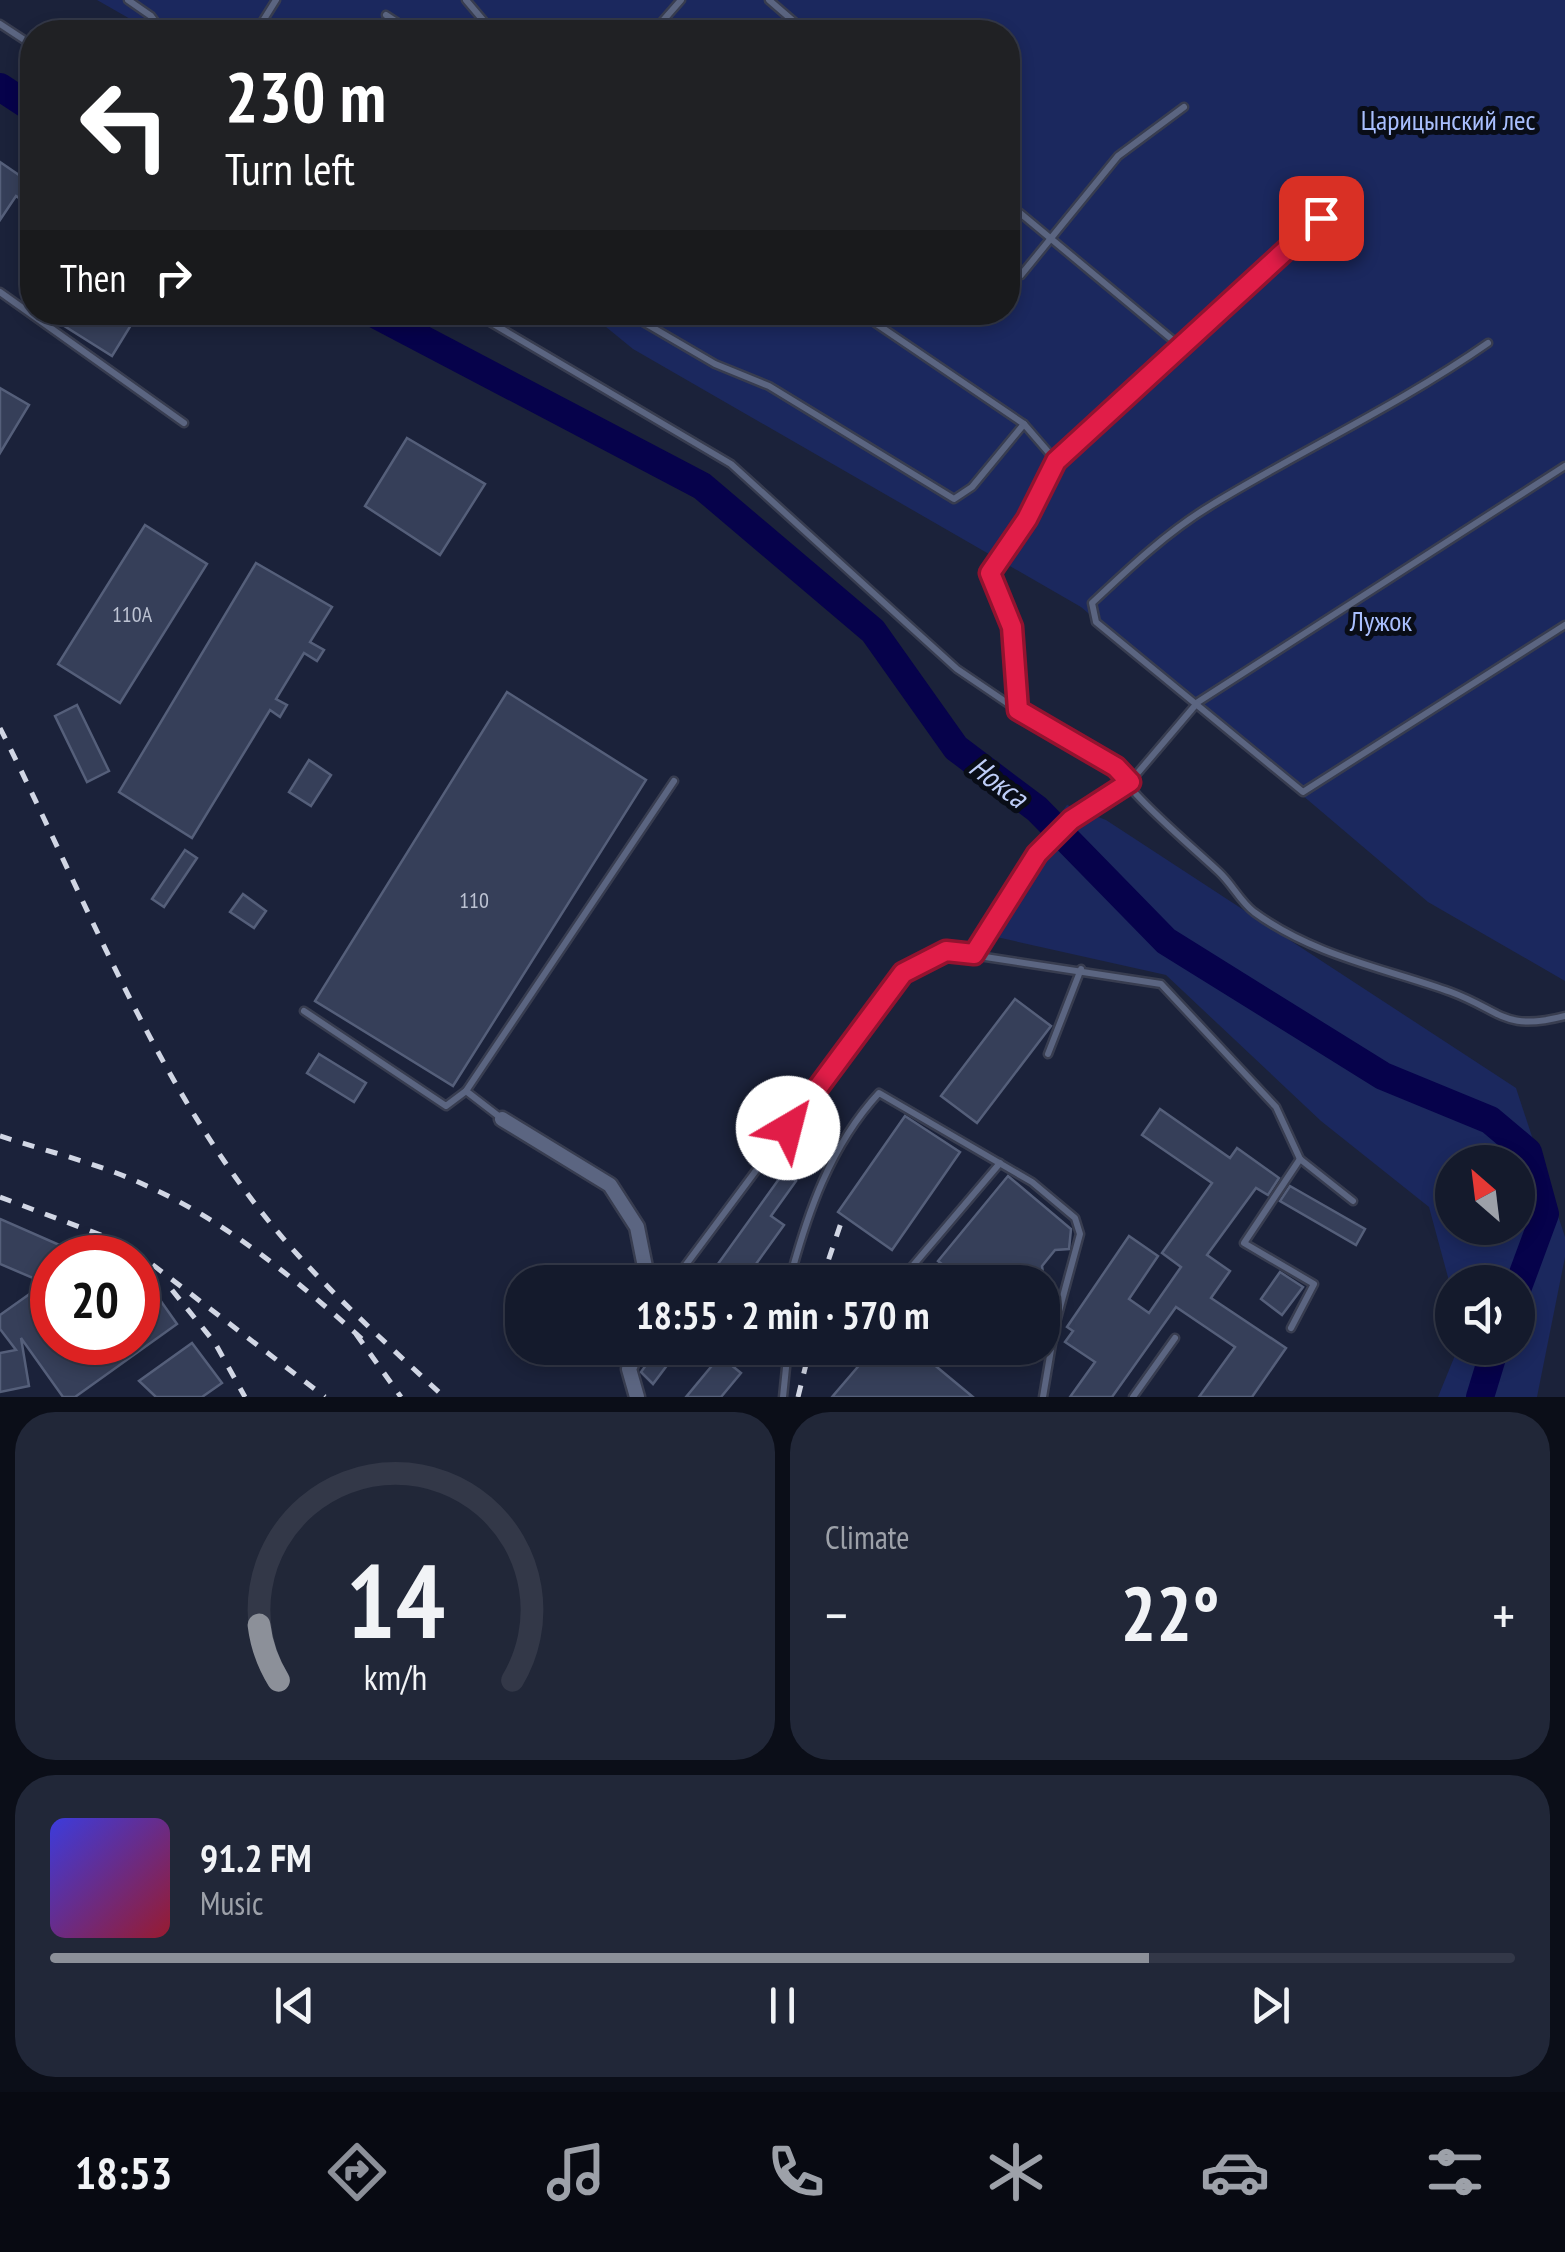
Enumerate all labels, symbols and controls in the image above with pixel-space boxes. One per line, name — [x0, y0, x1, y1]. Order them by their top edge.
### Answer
text: 230 m — [225, 51, 386, 141]
icon: left — [60, 60, 190, 190]
park label: Царицынский лес — [1361, 101, 1535, 138]
text: Turn left — [225, 139, 355, 197]
pin — [1279, 176, 1364, 261]
icon: arrive — [1294, 191, 1349, 246]
icon: right — [146, 250, 201, 305]
text: Then — [60, 253, 126, 302]
house number: 110А — [112, 600, 153, 628]
park label: Лужок — [1349, 602, 1412, 639]
water label: Нокса — [962, 746, 1038, 817]
house number: 110 — [459, 886, 489, 914]
position arrow — [736, 1076, 840, 1180]
north arrow — [1435, 1145, 1535, 1245]
map controls — [1435, 1145, 1535, 1365]
speed limit sign: 20 — [30, 1235, 160, 1365]
button: sound — [1435, 1265, 1535, 1365]
text: 18:55 · 2 min · 570 m — [636, 1290, 929, 1339]
text: Climate — [825, 1516, 909, 1558]
text: 14 — [345, 1532, 445, 1667]
text: 22° — [1120, 1565, 1220, 1662]
text: − — [825, 1579, 848, 1650]
text: + — [1492, 1579, 1515, 1650]
text: km/h — [363, 1654, 427, 1700]
text: 91.2 FM — [200, 1833, 312, 1882]
text: Music — [200, 1882, 263, 1924]
icon: previous — [267, 1978, 322, 2033]
icon: pause — [755, 1978, 810, 2033]
icon: next — [1243, 1978, 1298, 2033]
icon: directions — [322, 2137, 392, 2207]
icon: music — [541, 2137, 611, 2207]
icon: phone — [761, 2137, 831, 2207]
icon: climate — [981, 2137, 1051, 2207]
icon: car — [1200, 2137, 1270, 2207]
icon: filters — [1420, 2137, 1490, 2207]
text: 18:53 — [75, 2143, 172, 2201]

